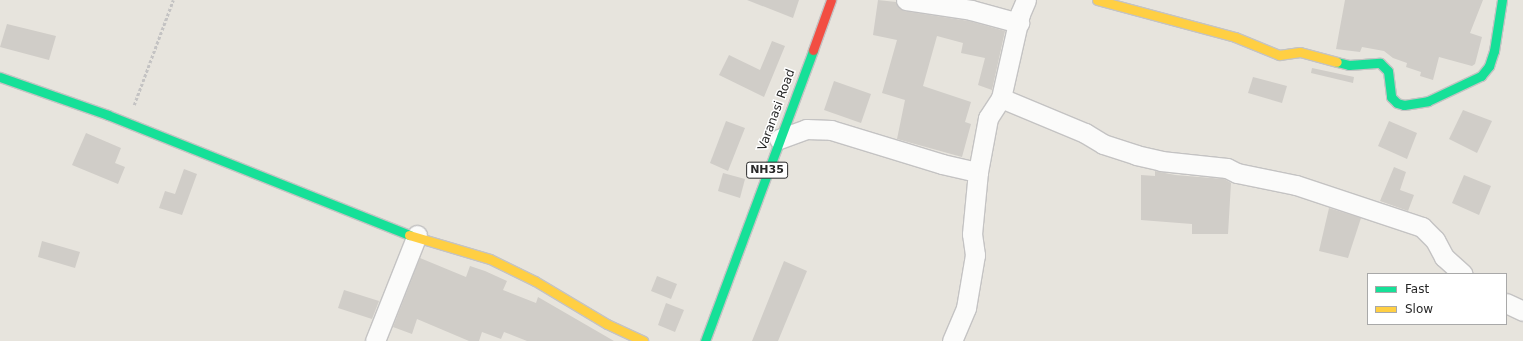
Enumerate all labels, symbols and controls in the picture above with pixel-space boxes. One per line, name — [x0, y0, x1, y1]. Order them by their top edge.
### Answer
street label: Varanasi Road — [756, 67, 798, 153]
road number: NH35 — [746, 161, 788, 179]
legend — [1367, 273, 1507, 325]
text: Fast — [1405, 282, 1429, 296]
text: Slow — [1405, 302, 1433, 316]

